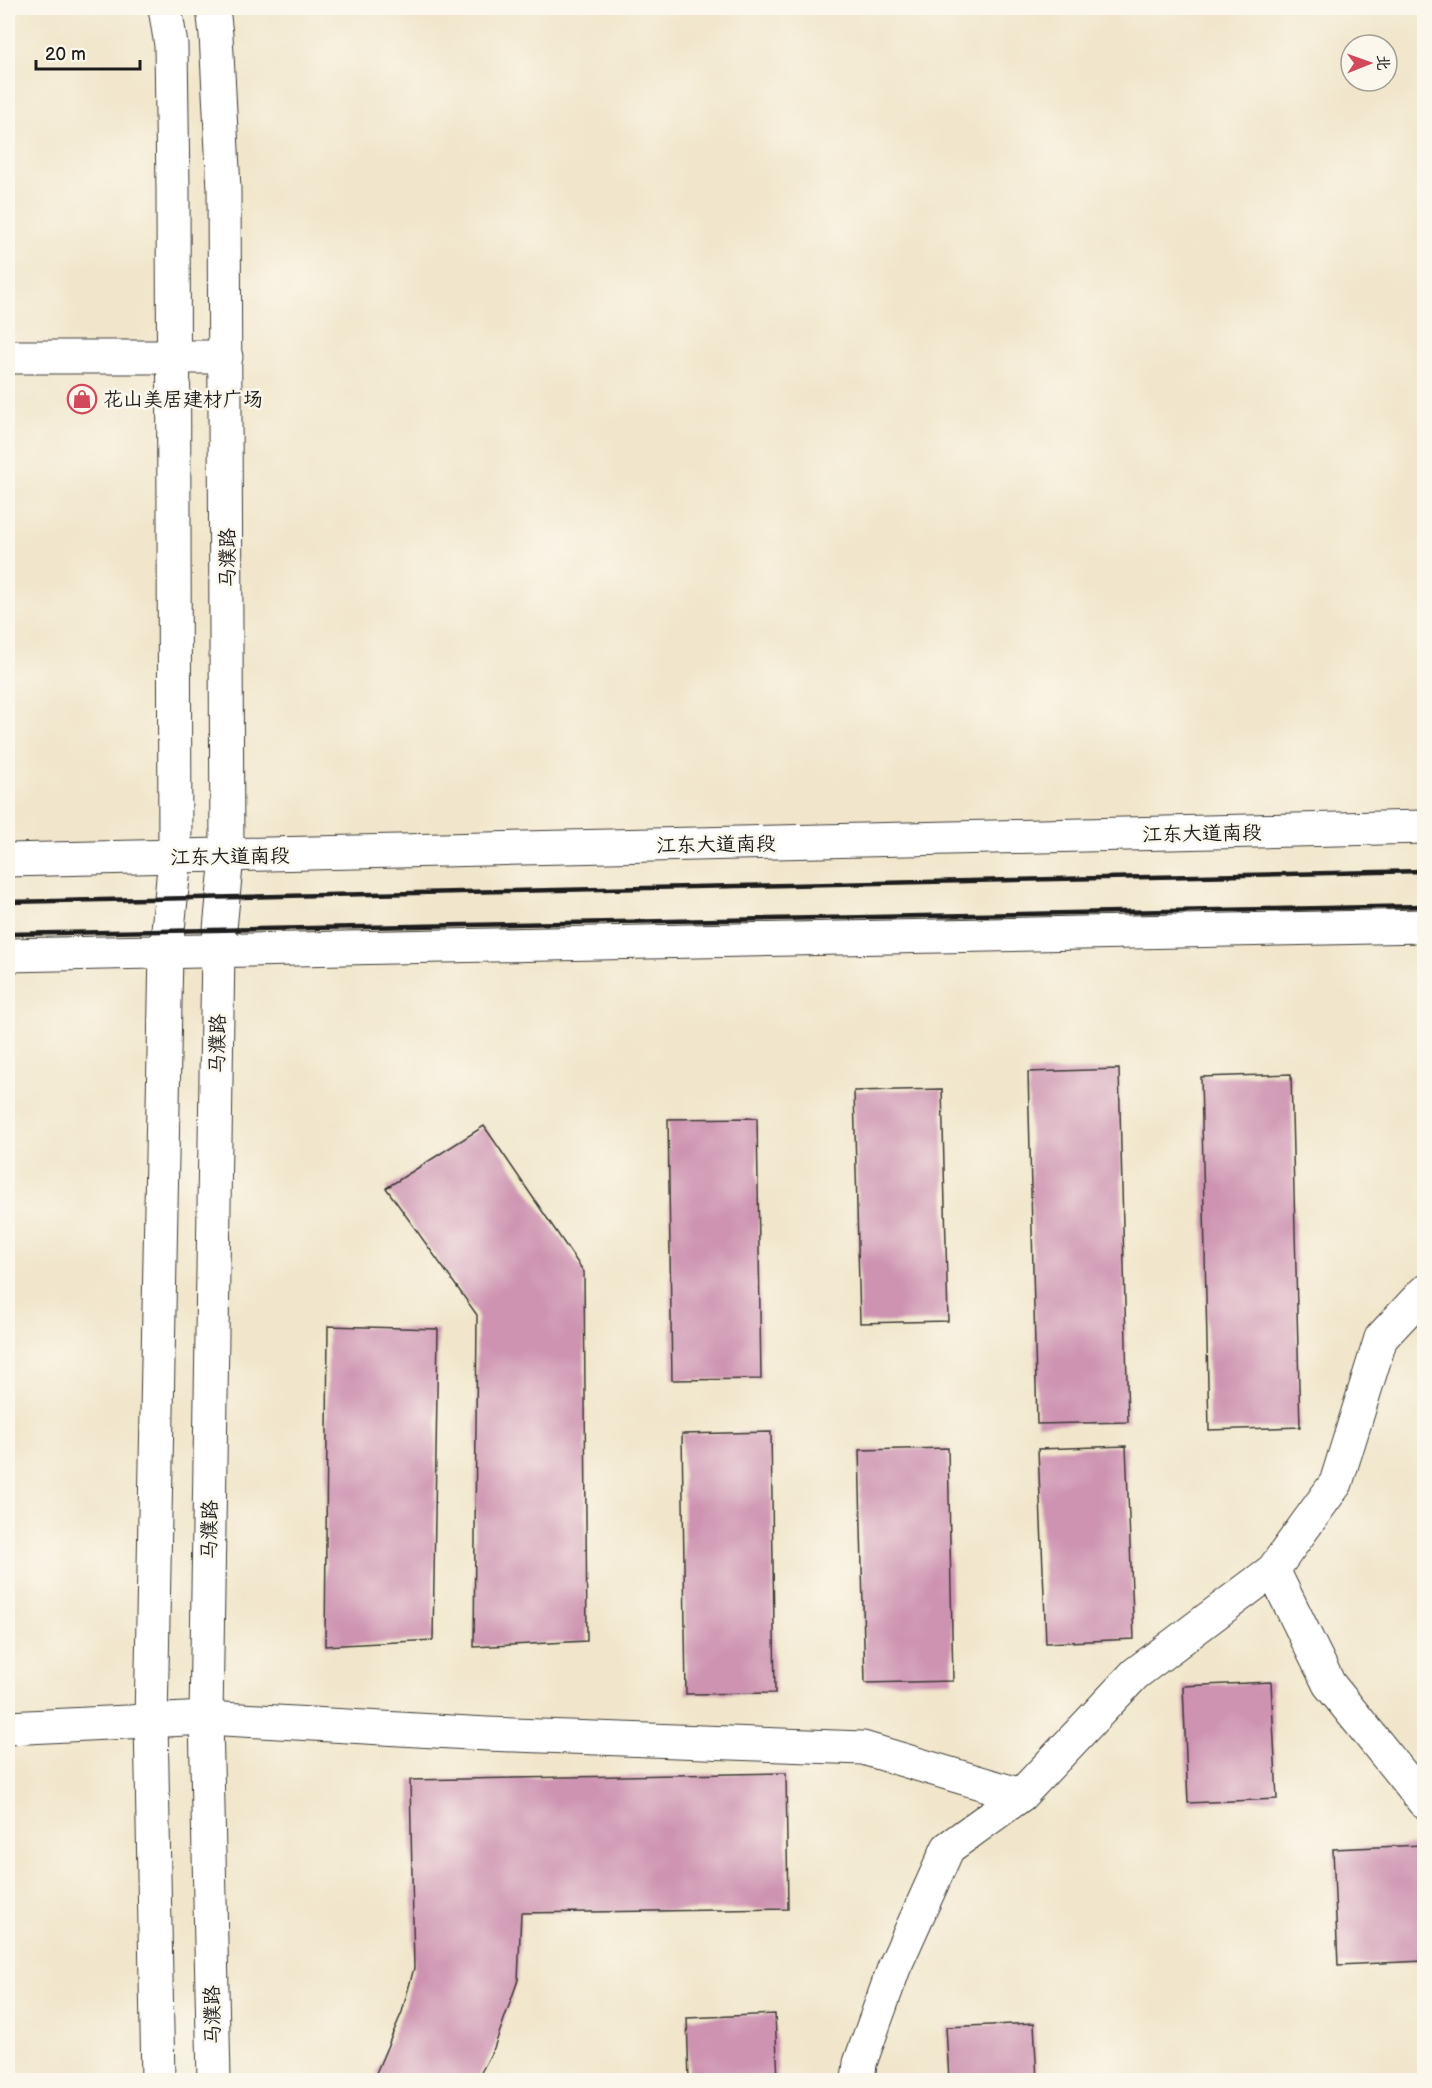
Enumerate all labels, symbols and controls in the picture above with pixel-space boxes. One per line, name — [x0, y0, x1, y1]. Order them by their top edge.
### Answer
scale bar — [36, 33, 140, 71]
north arrow — [1339, 33, 1399, 93]
text: 20 m — [45, 44, 86, 65]
text: 北 — [1373, 55, 1392, 71]
shop icon: 花山美居建材广场 — [66, 383, 98, 415]
place label: 花山美居建材广场 — [103, 388, 263, 412]
street label: 马濮路 — [216, 527, 240, 588]
street label: 江东大道南段 — [1142, 821, 1262, 847]
street label: 江东大道南段 — [656, 832, 776, 858]
street label: 江东大道南段 — [170, 844, 290, 870]
street label: 马濮路 — [205, 1013, 231, 1074]
street label: 马濮路 — [197, 1499, 223, 1560]
street label: 马濮路 — [200, 1984, 226, 2045]

